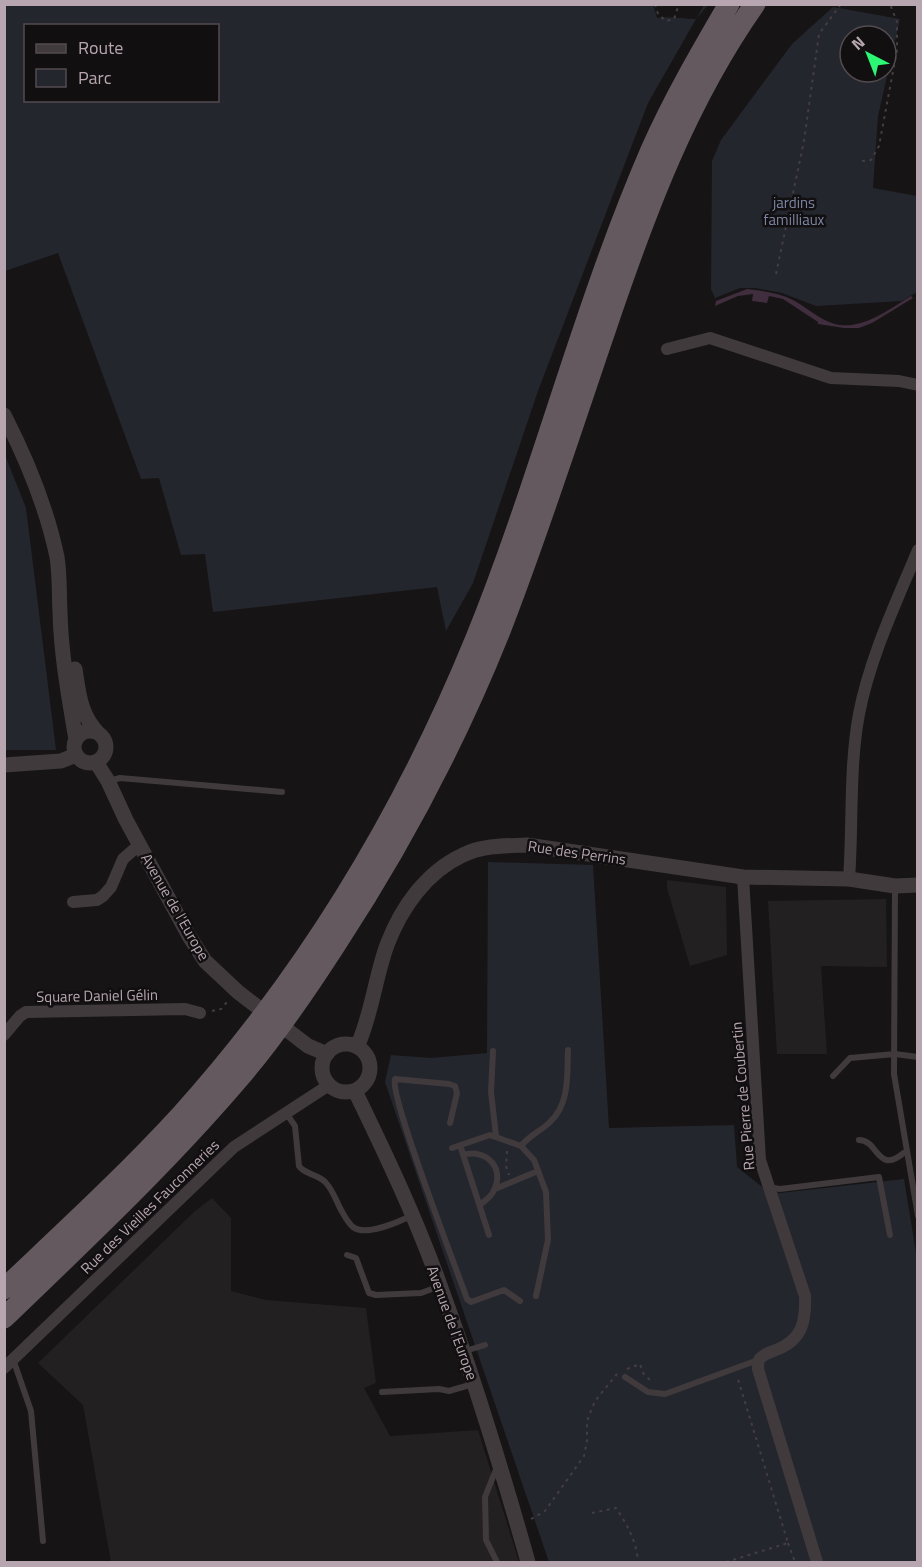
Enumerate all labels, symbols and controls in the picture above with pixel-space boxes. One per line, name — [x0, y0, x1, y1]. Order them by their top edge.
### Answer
legend — [24, 24, 219, 102]
north arrow — [838, 24, 898, 84]
text: N — [846, 30, 870, 55]
text: Route — [78, 34, 123, 61]
text: Parc — [78, 64, 112, 91]
park label: jardins familliaux — [764, 191, 825, 231]
street label: Rue des Perrins — [526, 834, 628, 871]
street label: Avenue de l'Europe — [135, 849, 215, 965]
street label: Square Daniel Gélin — [36, 983, 158, 1008]
street label: Rue Pierre de Coubertin — [725, 1021, 760, 1171]
street label: Rue des Vieilles Fauconneries — [75, 1134, 224, 1279]
street label: Avenue de l'Europe — [421, 1262, 484, 1383]

